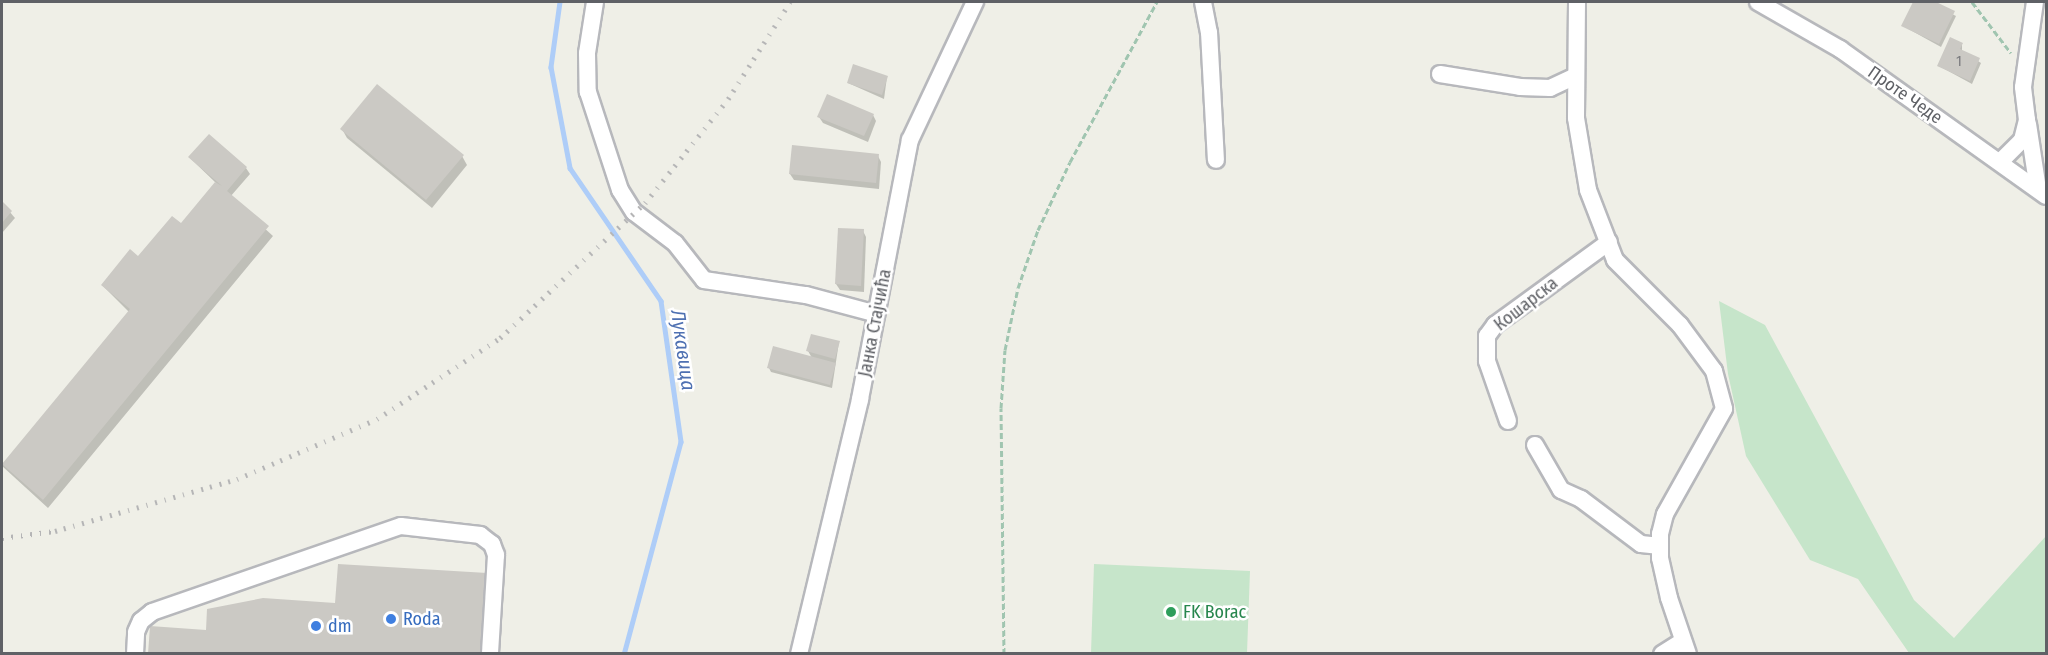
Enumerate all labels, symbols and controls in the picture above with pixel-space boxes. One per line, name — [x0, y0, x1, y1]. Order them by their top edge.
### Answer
house number: 1 — [1956, 53, 1962, 71]
street label: Проте Чеде — [1864, 61, 1946, 129]
street label: Јанка Стајчића — [854, 267, 896, 379]
street label: Кошарска — [1490, 272, 1562, 336]
water label: Лукавица — [665, 308, 701, 392]
place label: FK Borac — [1183, 601, 1246, 623]
marker: FK Borac — [1164, 605, 1178, 619]
place label: Roda — [403, 608, 440, 630]
marker: Roda — [384, 612, 398, 626]
place label: dm — [328, 615, 351, 637]
marker: dm — [309, 619, 323, 633]

